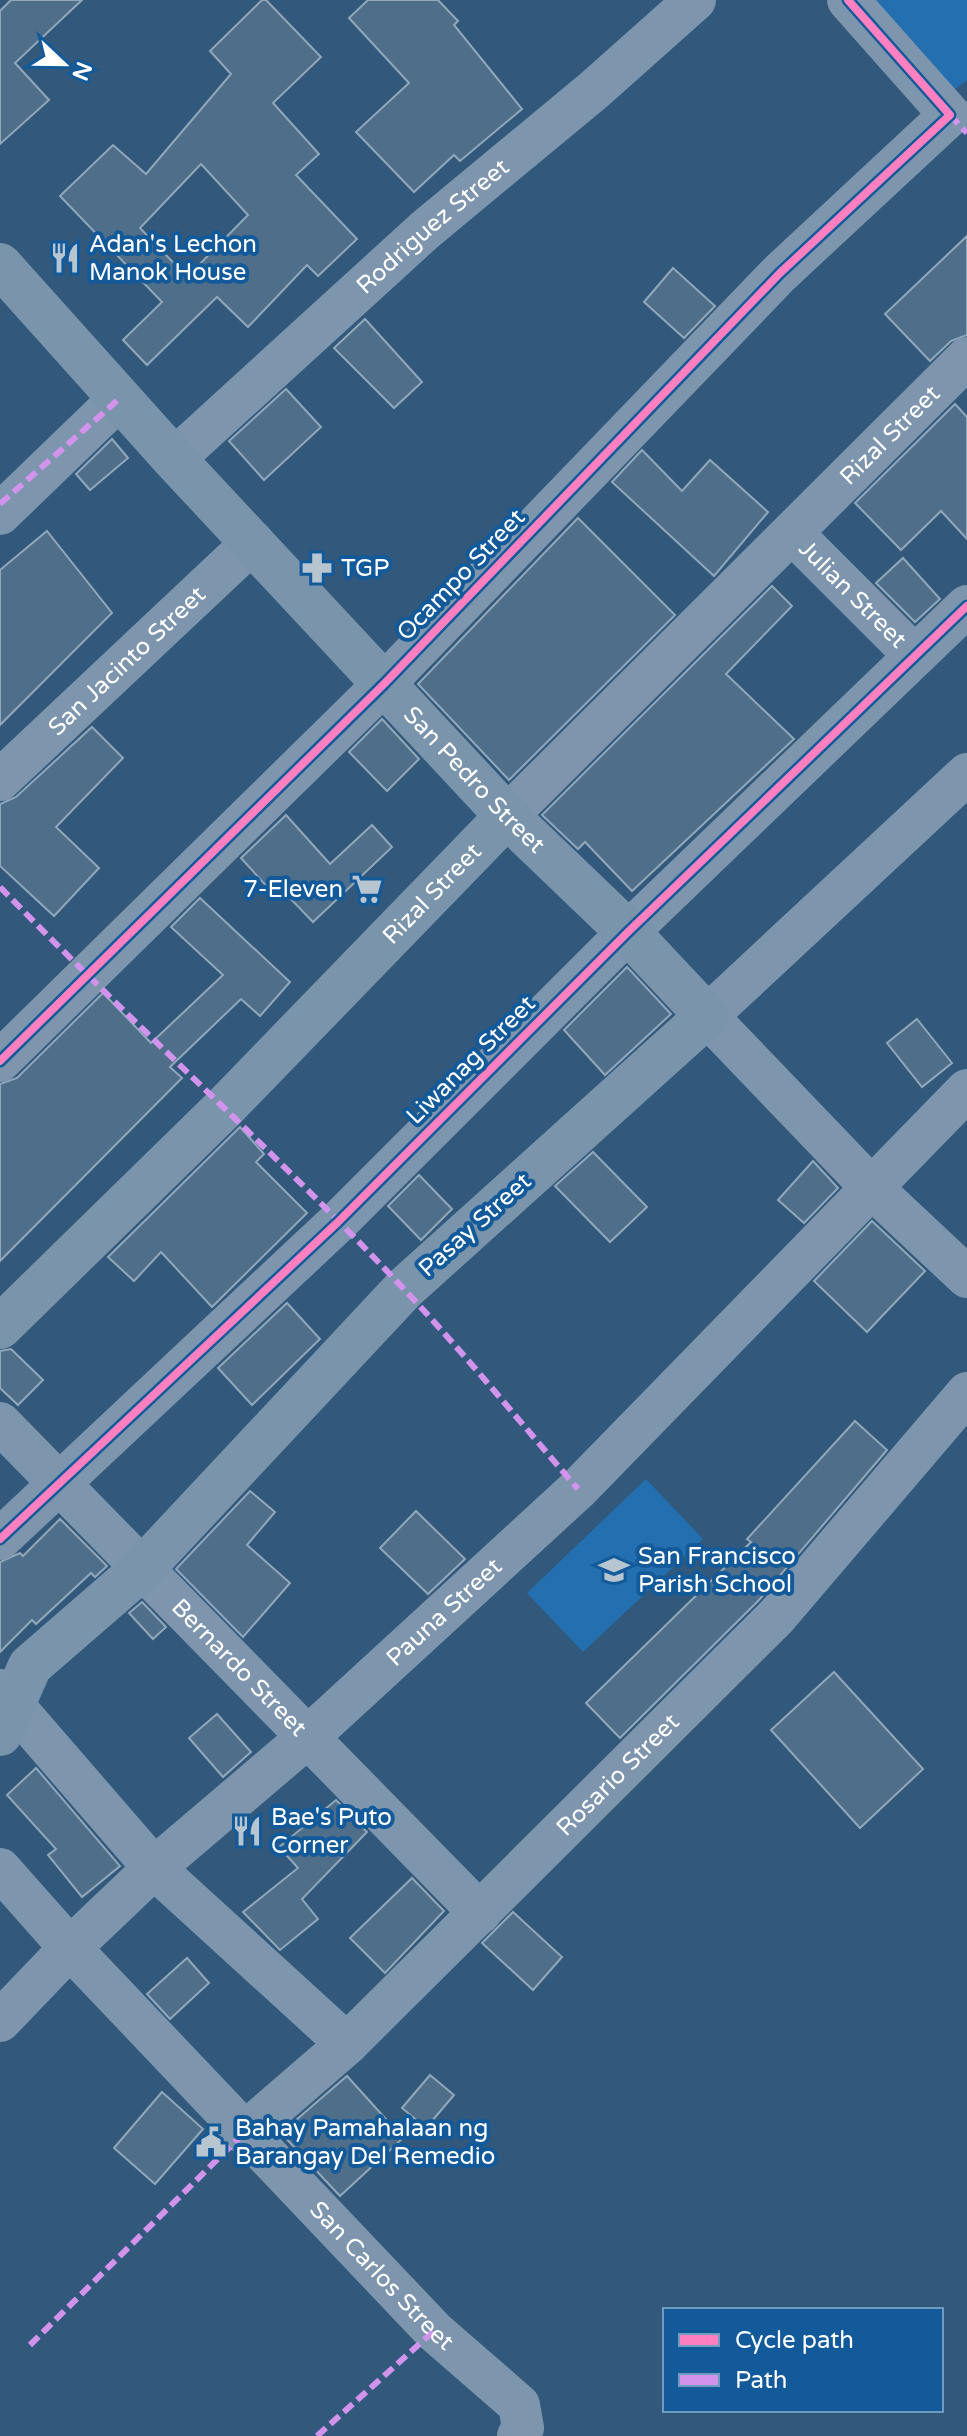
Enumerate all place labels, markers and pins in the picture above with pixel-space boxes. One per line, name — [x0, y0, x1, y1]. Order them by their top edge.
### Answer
place label: Adan's Lechon Manok House — [89, 230, 257, 287]
restaurant icon: Adan's Lechon Manok House — [48, 241, 82, 275]
pharmacy icon: TGP — [300, 551, 334, 585]
place label: TGP — [341, 554, 389, 583]
supermarket icon: 7-Eleven — [350, 872, 384, 906]
place label: 7-Eleven — [243, 875, 343, 904]
place label: San Francisco Parish School — [638, 1542, 796, 1599]
school or university icon: San Francisco Parish School — [597, 1553, 631, 1587]
place label: Bae's Puto Corner — [271, 1803, 392, 1860]
restaurant icon: Bae's Puto Corner — [230, 1814, 264, 1848]
place label: Bahay Pamahalaan ng Barangay Del Remedio — [235, 2114, 495, 2171]
public building icon: Bahay Pamahalaan ng Barangay Del Remedio — [194, 2125, 228, 2159]

